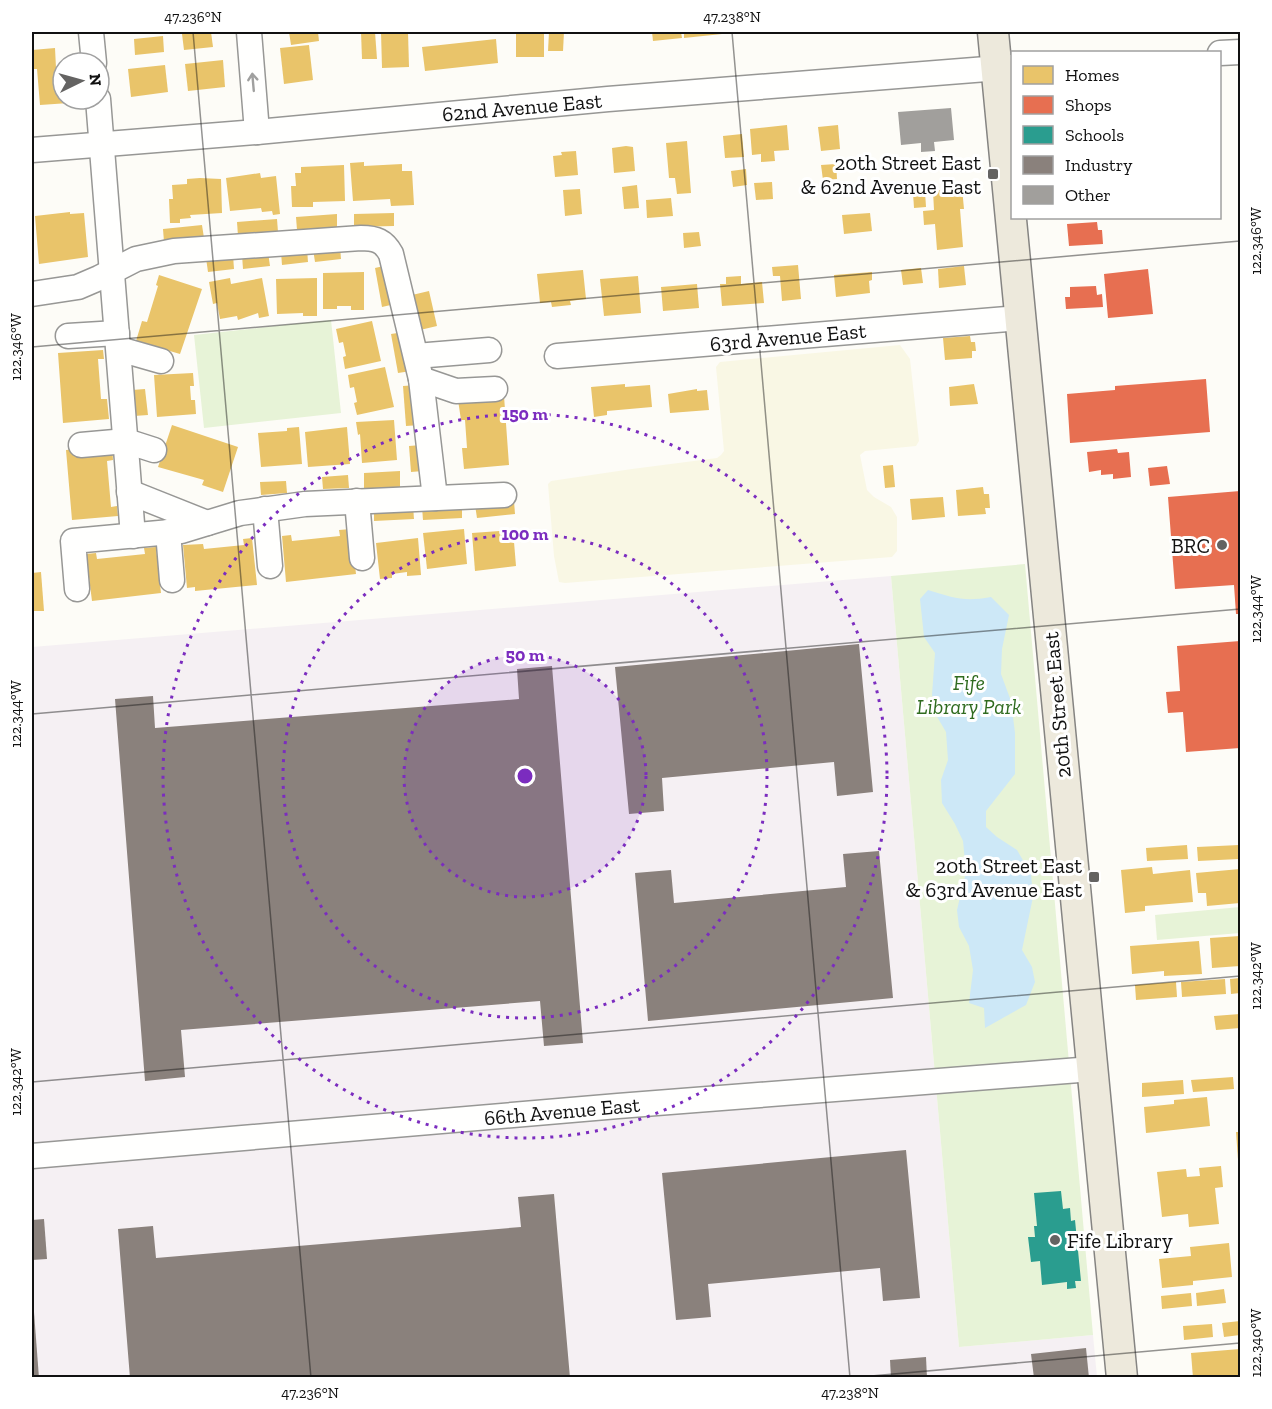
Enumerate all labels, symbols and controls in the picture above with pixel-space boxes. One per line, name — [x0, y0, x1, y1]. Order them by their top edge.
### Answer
text: 47.236°N — [164, 8, 222, 26]
text: 47.238°N — [703, 8, 761, 26]
north arrow — [51, 51, 111, 111]
legend — [1011, 51, 1221, 219]
text: Homes — [1065, 64, 1119, 86]
text: N — [85, 73, 105, 87]
one-way arrow — [248, 73, 259, 92]
street label: 62nd Avenue East — [441, 88, 603, 126]
text: Shops — [1065, 94, 1112, 116]
text: Schools — [1065, 124, 1124, 146]
place label: 20th Street East & 62nd Avenue East — [800, 150, 981, 199]
text: Industry — [1065, 154, 1133, 176]
marker: 20th Street East & 62nd Avenue East — [986, 167, 1000, 181]
text: Other — [1065, 184, 1111, 206]
text: 122.346°W — [1247, 207, 1265, 275]
text: 122.346°W — [7, 313, 25, 381]
street label: 63rd Avenue East — [709, 318, 867, 356]
text: 150 m — [502, 403, 548, 425]
text: 100 m — [501, 523, 549, 545]
place label: BRC — [1171, 533, 1210, 558]
marker: BRC — [1215, 538, 1229, 552]
text: 122.344°W — [1247, 575, 1265, 643]
street label: 20th Street East — [1038, 631, 1076, 779]
text: 50 m — [506, 644, 545, 666]
park label: Fife Library Park — [917, 670, 1021, 719]
text: 122.344°W — [7, 680, 25, 748]
centre of rings — [515, 766, 535, 786]
place label: 20th Street East & 63rd Avenue East — [905, 853, 1082, 902]
marker: 20th Street East & 63rd Avenue East — [1087, 870, 1101, 884]
text: 122.342°W — [1247, 942, 1265, 1010]
text: 122.342°W — [7, 1048, 25, 1116]
street label: 66th Avenue East — [483, 1092, 641, 1130]
place label: Fife Library — [1067, 1228, 1173, 1253]
marker: Fife Library — [1048, 1233, 1062, 1247]
text: 122.340°W — [1247, 1309, 1265, 1377]
text: 47.236°N — [281, 1384, 339, 1402]
text: 47.238°N — [821, 1384, 879, 1402]

